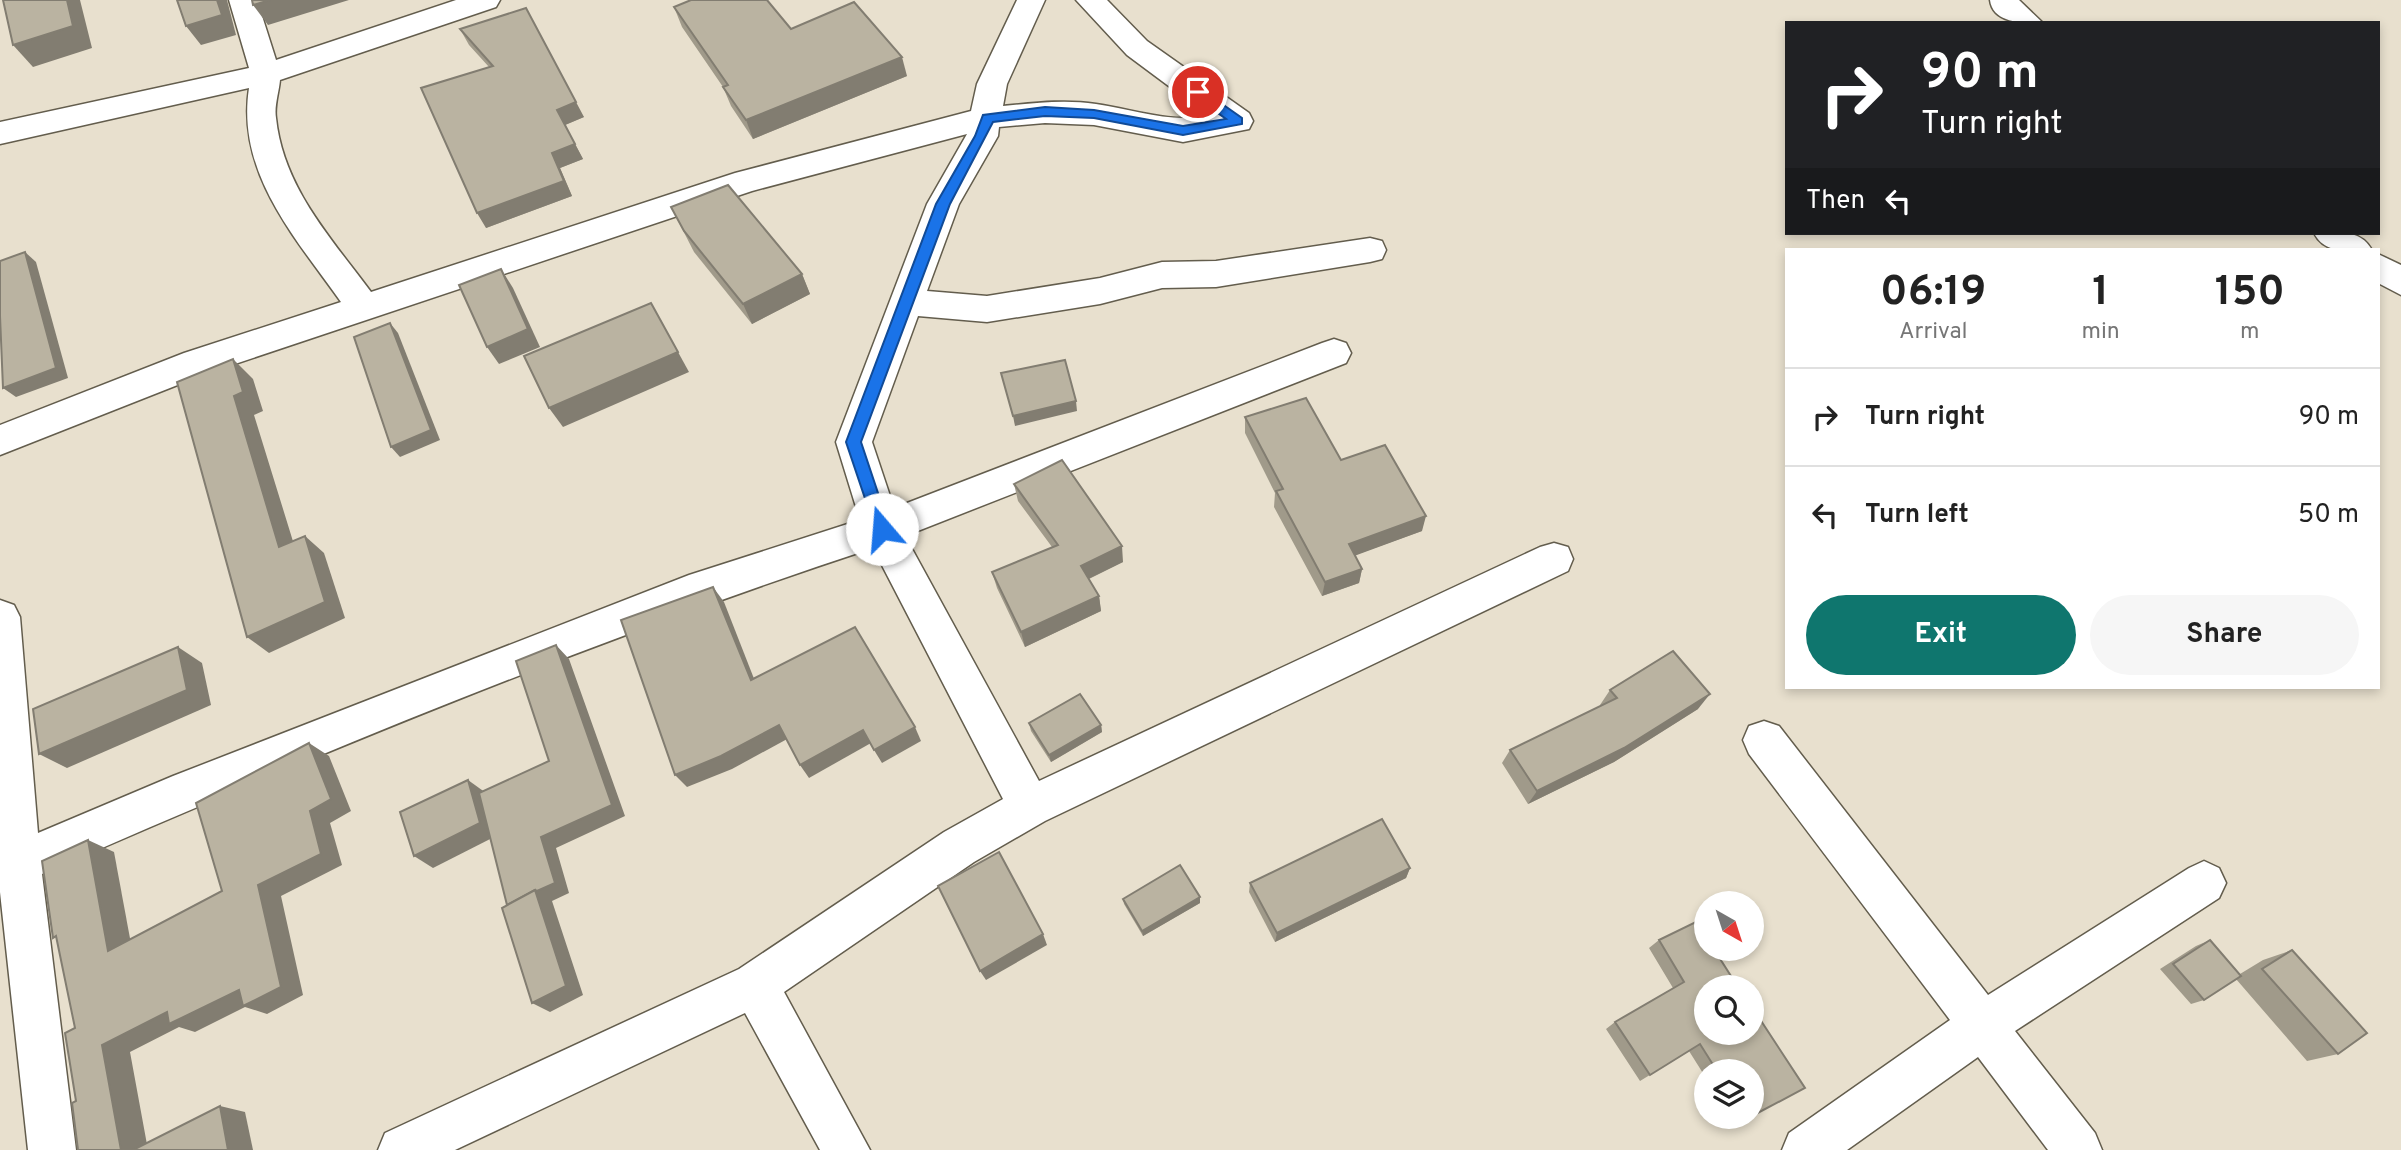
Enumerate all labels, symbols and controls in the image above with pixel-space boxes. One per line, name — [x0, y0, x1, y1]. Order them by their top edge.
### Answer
text: 90 m — [1921, 44, 2039, 106]
icon: right — [1806, 49, 1897, 140]
pin — [1168, 62, 1228, 122]
icon: arrive — [1179, 73, 1217, 111]
text: Turn right — [1921, 105, 2063, 145]
icon: left — [1879, 182, 1917, 220]
text: Then — [1806, 185, 1865, 218]
text: 06:19 — [1880, 267, 1986, 320]
text: 1 — [2092, 267, 2109, 320]
text: 150 — [2215, 267, 2285, 320]
text: Arrival — [1899, 318, 1968, 347]
text: min — [2081, 318, 2120, 347]
text: m — [2240, 318, 2260, 347]
icon: right — [1806, 398, 1844, 436]
text: Turn right — [1865, 401, 1985, 434]
text: 90 m — [2299, 401, 2359, 434]
position arrow — [845, 492, 919, 566]
icon: left — [1806, 496, 1844, 534]
text: Turn left — [1865, 499, 1969, 532]
text: 50 m — [2298, 499, 2359, 532]
button: Exit — [1806, 595, 2076, 675]
button: Share — [2090, 595, 2359, 675]
north arrow — [1694, 891, 1764, 961]
map controls — [1694, 891, 1764, 1129]
button: search — [1694, 975, 1764, 1045]
button: layers — [1694, 1059, 1764, 1129]

